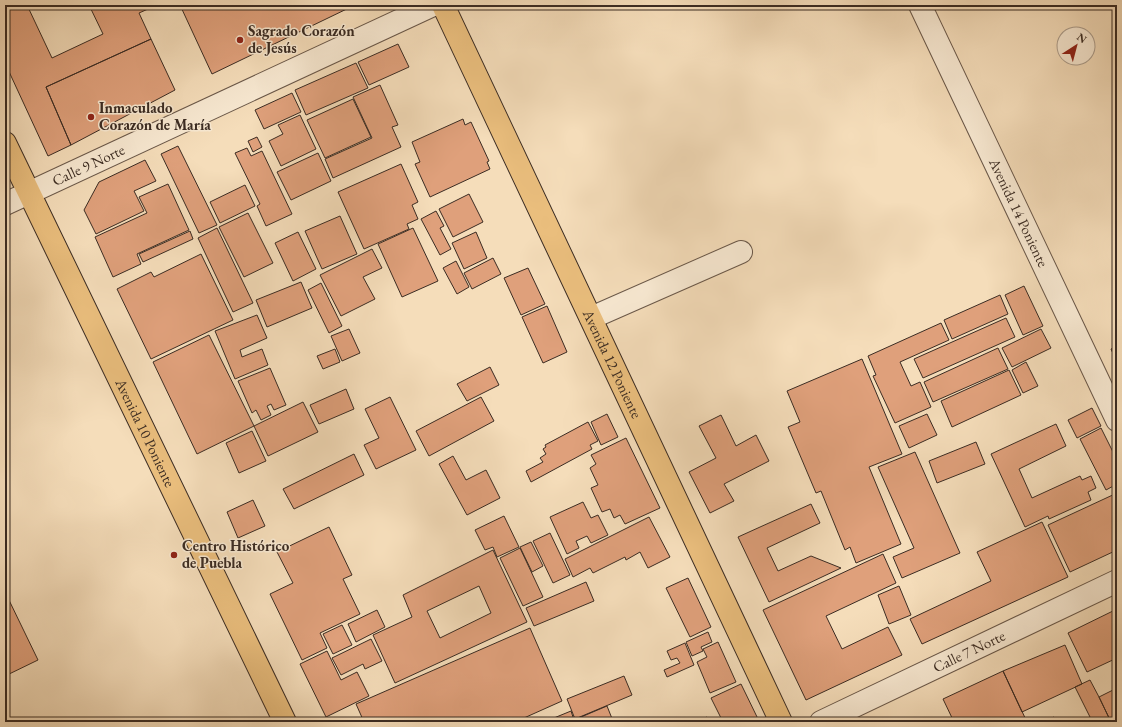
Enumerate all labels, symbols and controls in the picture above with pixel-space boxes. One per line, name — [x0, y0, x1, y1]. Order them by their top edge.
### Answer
place label: Sagrado Corazón de Jesús — [248, 21, 355, 57]
north arrow — [1056, 26, 1096, 66]
text: N — [1074, 30, 1090, 46]
marker: Sagrado Corazón de Jesús — [235, 35, 245, 45]
place label: Inmaculado Corazón de María — [99, 98, 211, 134]
marker: Inmaculado Corazón de María — [86, 112, 96, 122]
street label: Calle 9 Norte — [49, 140, 128, 190]
street label: Avenida 14 Poniente — [985, 154, 1053, 270]
street label: Avenida 12 Poniente — [579, 306, 647, 421]
street label: Avenida 10 Poniente — [111, 375, 180, 490]
place label: Centro Histórico de Puebla — [182, 536, 290, 572]
marker: Centro Histórico de Puebla — [169, 550, 179, 560]
street label: Calle 7 Norte — [930, 626, 1008, 676]

